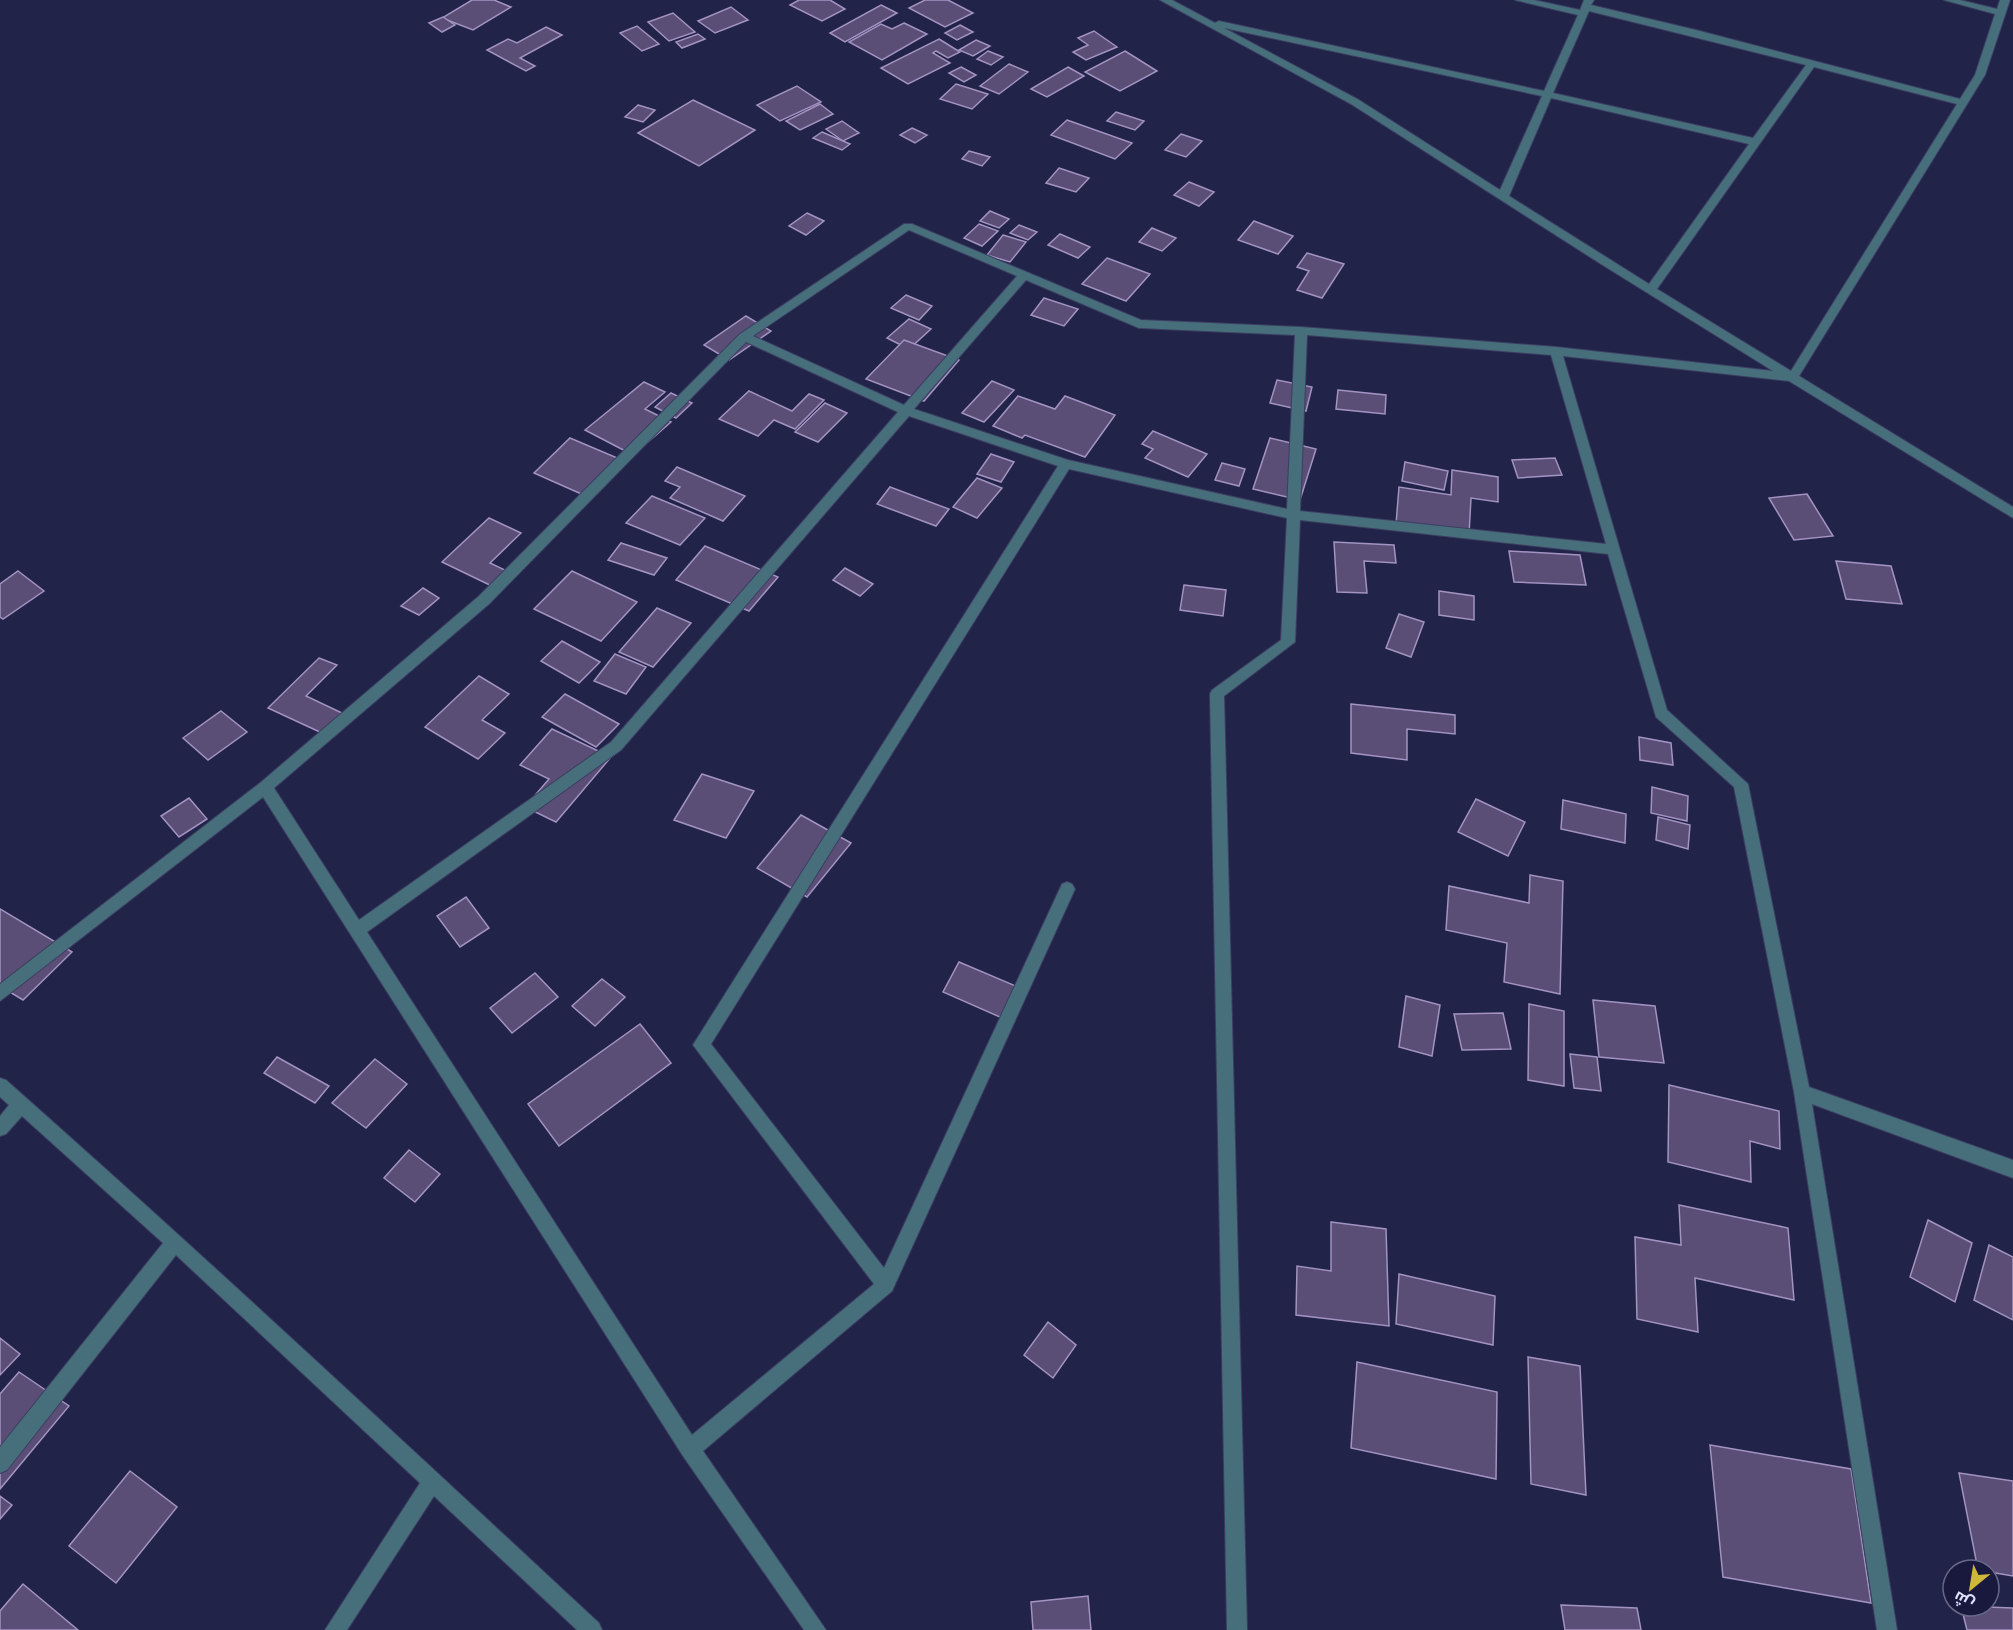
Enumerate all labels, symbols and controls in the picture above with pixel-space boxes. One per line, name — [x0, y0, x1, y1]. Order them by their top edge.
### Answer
north arrow — [1941, 1558, 2001, 1618]
text: ش — [1951, 1585, 1978, 1613]

